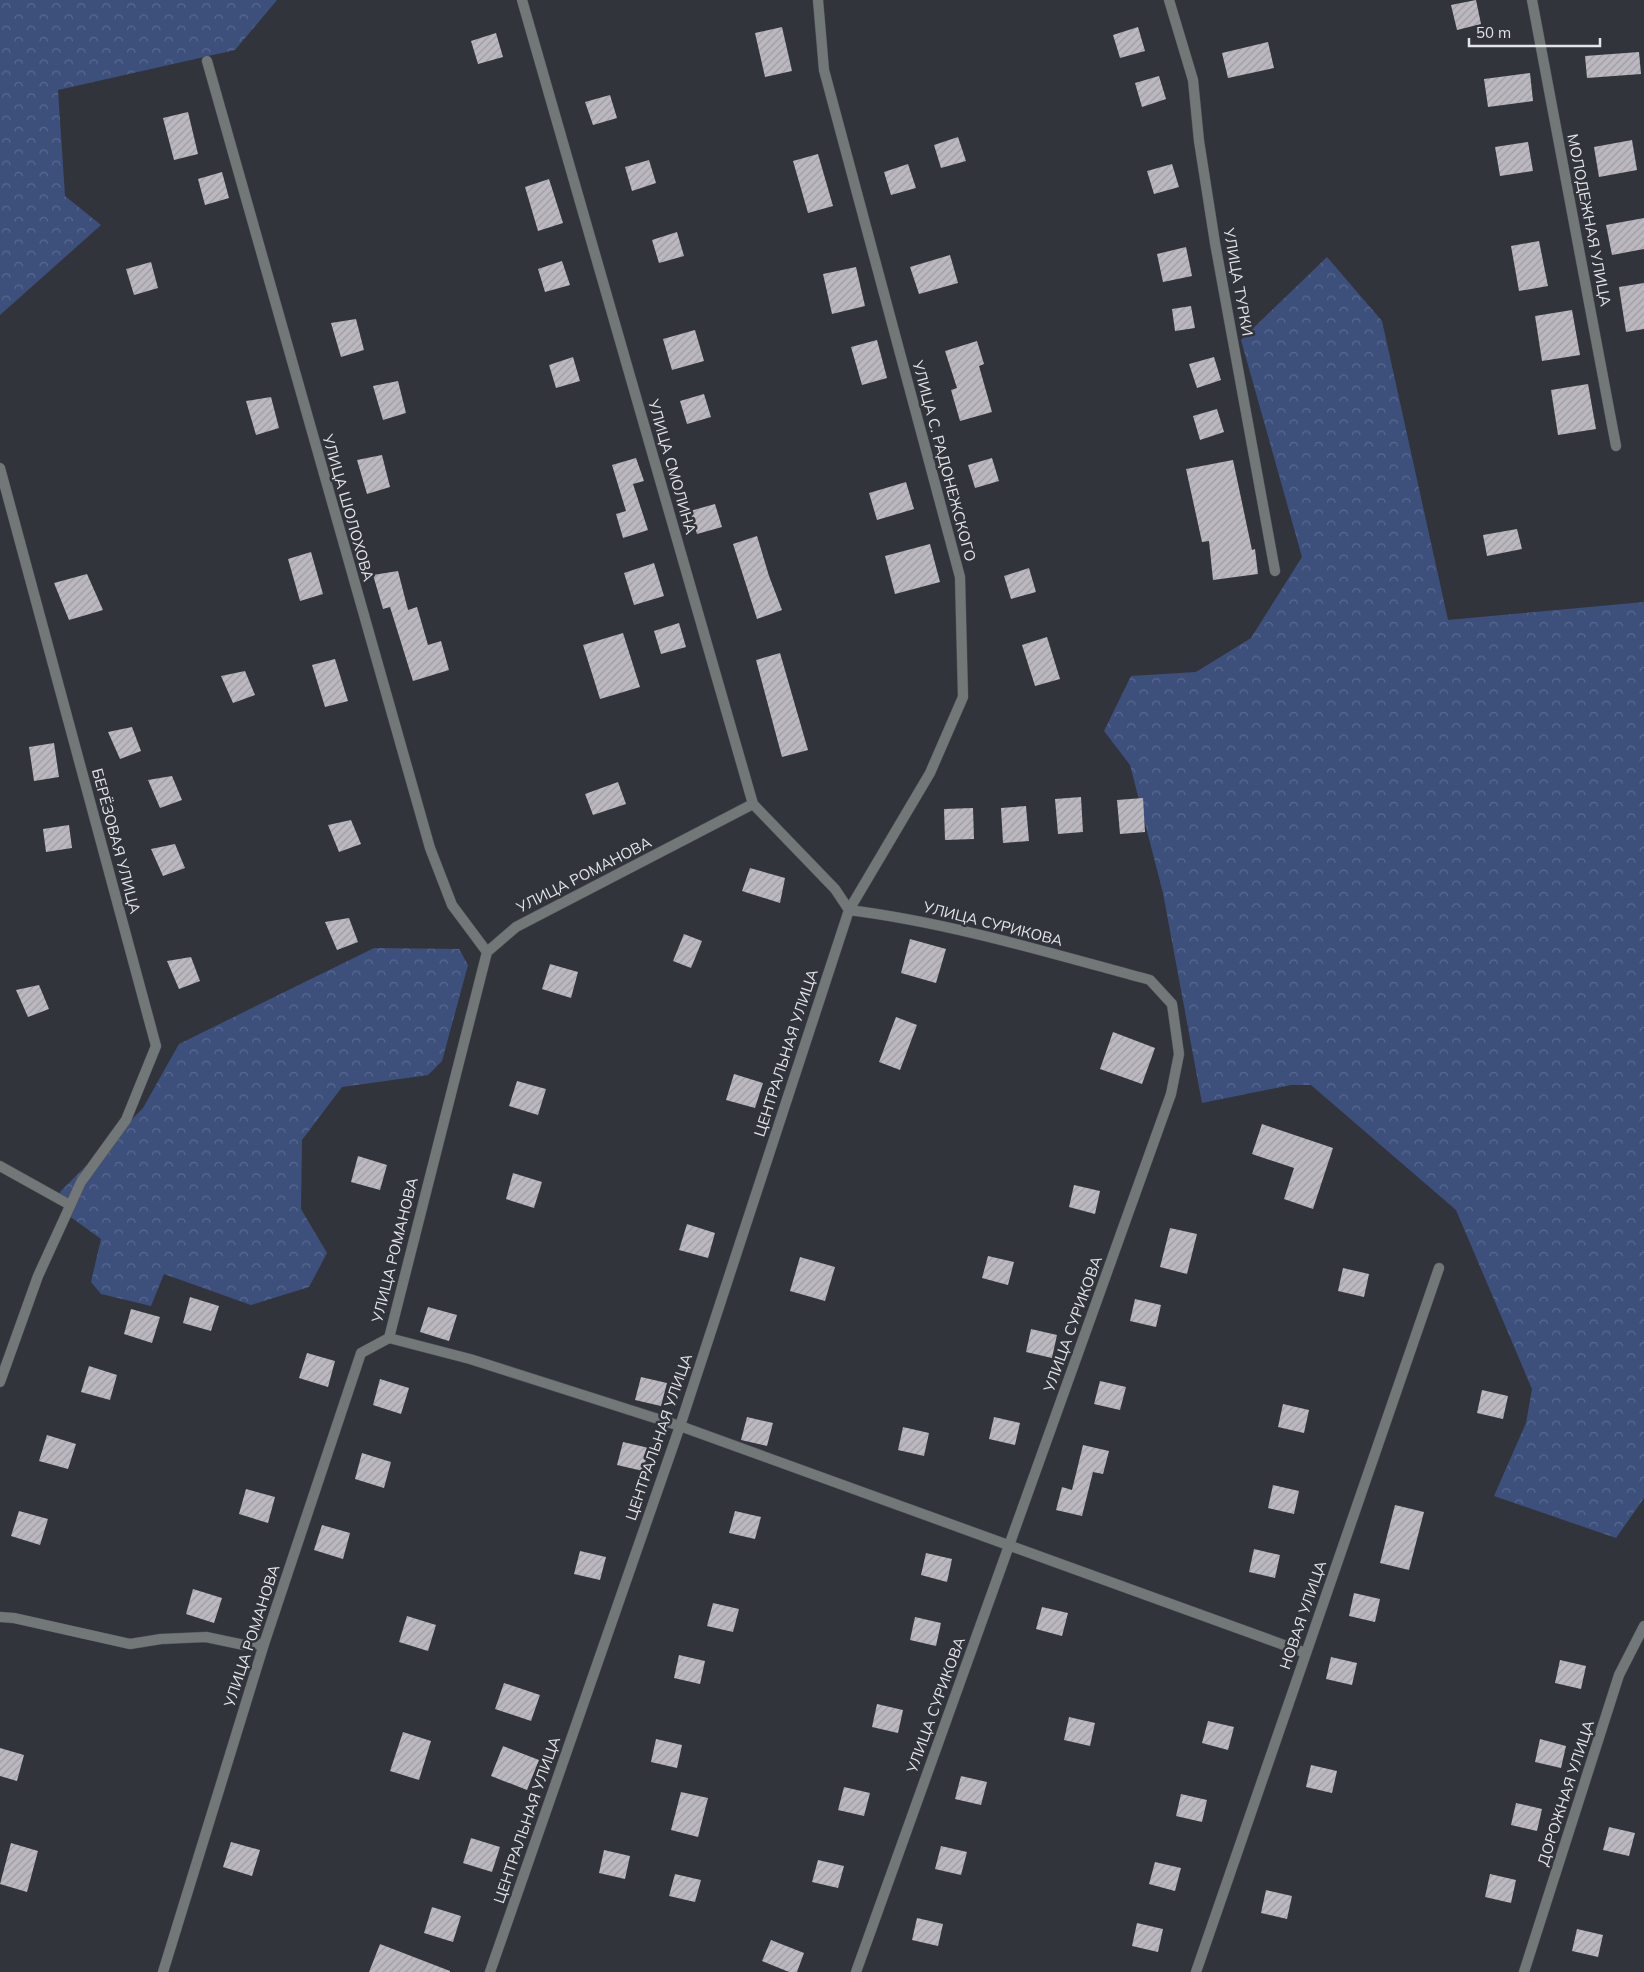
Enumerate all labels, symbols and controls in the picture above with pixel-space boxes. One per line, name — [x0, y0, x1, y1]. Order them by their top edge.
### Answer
scale bar — [1469, 15, 1600, 47]
text: 50 m — [1476, 23, 1511, 42]
street label: МОЛОДЕЖНАЯ УЛИЦА — [1563, 132, 1616, 308]
street label: УЛИЦА ТУРКИ — [1219, 225, 1257, 337]
street label: УЛИЦА С. РАДОНЕЖСКОГО — [908, 357, 980, 563]
street label: УЛИЦА СМОЛИНА — [644, 396, 701, 536]
street label: УЛИЦА ШОЛОХОВА — [318, 431, 379, 584]
street label: БЕРЁЗОВАЯ УЛИЦА — [88, 766, 145, 916]
street label: УЛИЦА РОМАНОВА — [512, 832, 654, 917]
street label: УЛИЦА СУРИКОВА — [920, 897, 1065, 950]
street label: ЦЕНТРАЛЬНАЯ УЛИЦА — [749, 967, 822, 1139]
street label: УЛИЦА РОМАНОВА — [367, 1175, 422, 1325]
street label: УЛИЦА СУРИКОВА — [1039, 1253, 1106, 1395]
street label: ЦЕНТРАЛЬНАЯ УЛИЦА — [621, 1351, 696, 1523]
street label: НОВАЯ УЛИЦА — [1275, 1558, 1330, 1672]
street label: УЛИЦА РОМАНОВА — [219, 1562, 284, 1711]
street label: УЛИЦА СУРИКОВА — [902, 1634, 969, 1776]
street label: ДОРОЖНАЯ УЛИЦА — [1533, 1718, 1598, 1868]
street label: ЦЕНТРАЛЬНАЯ УЛИЦА — [489, 1734, 564, 1906]

